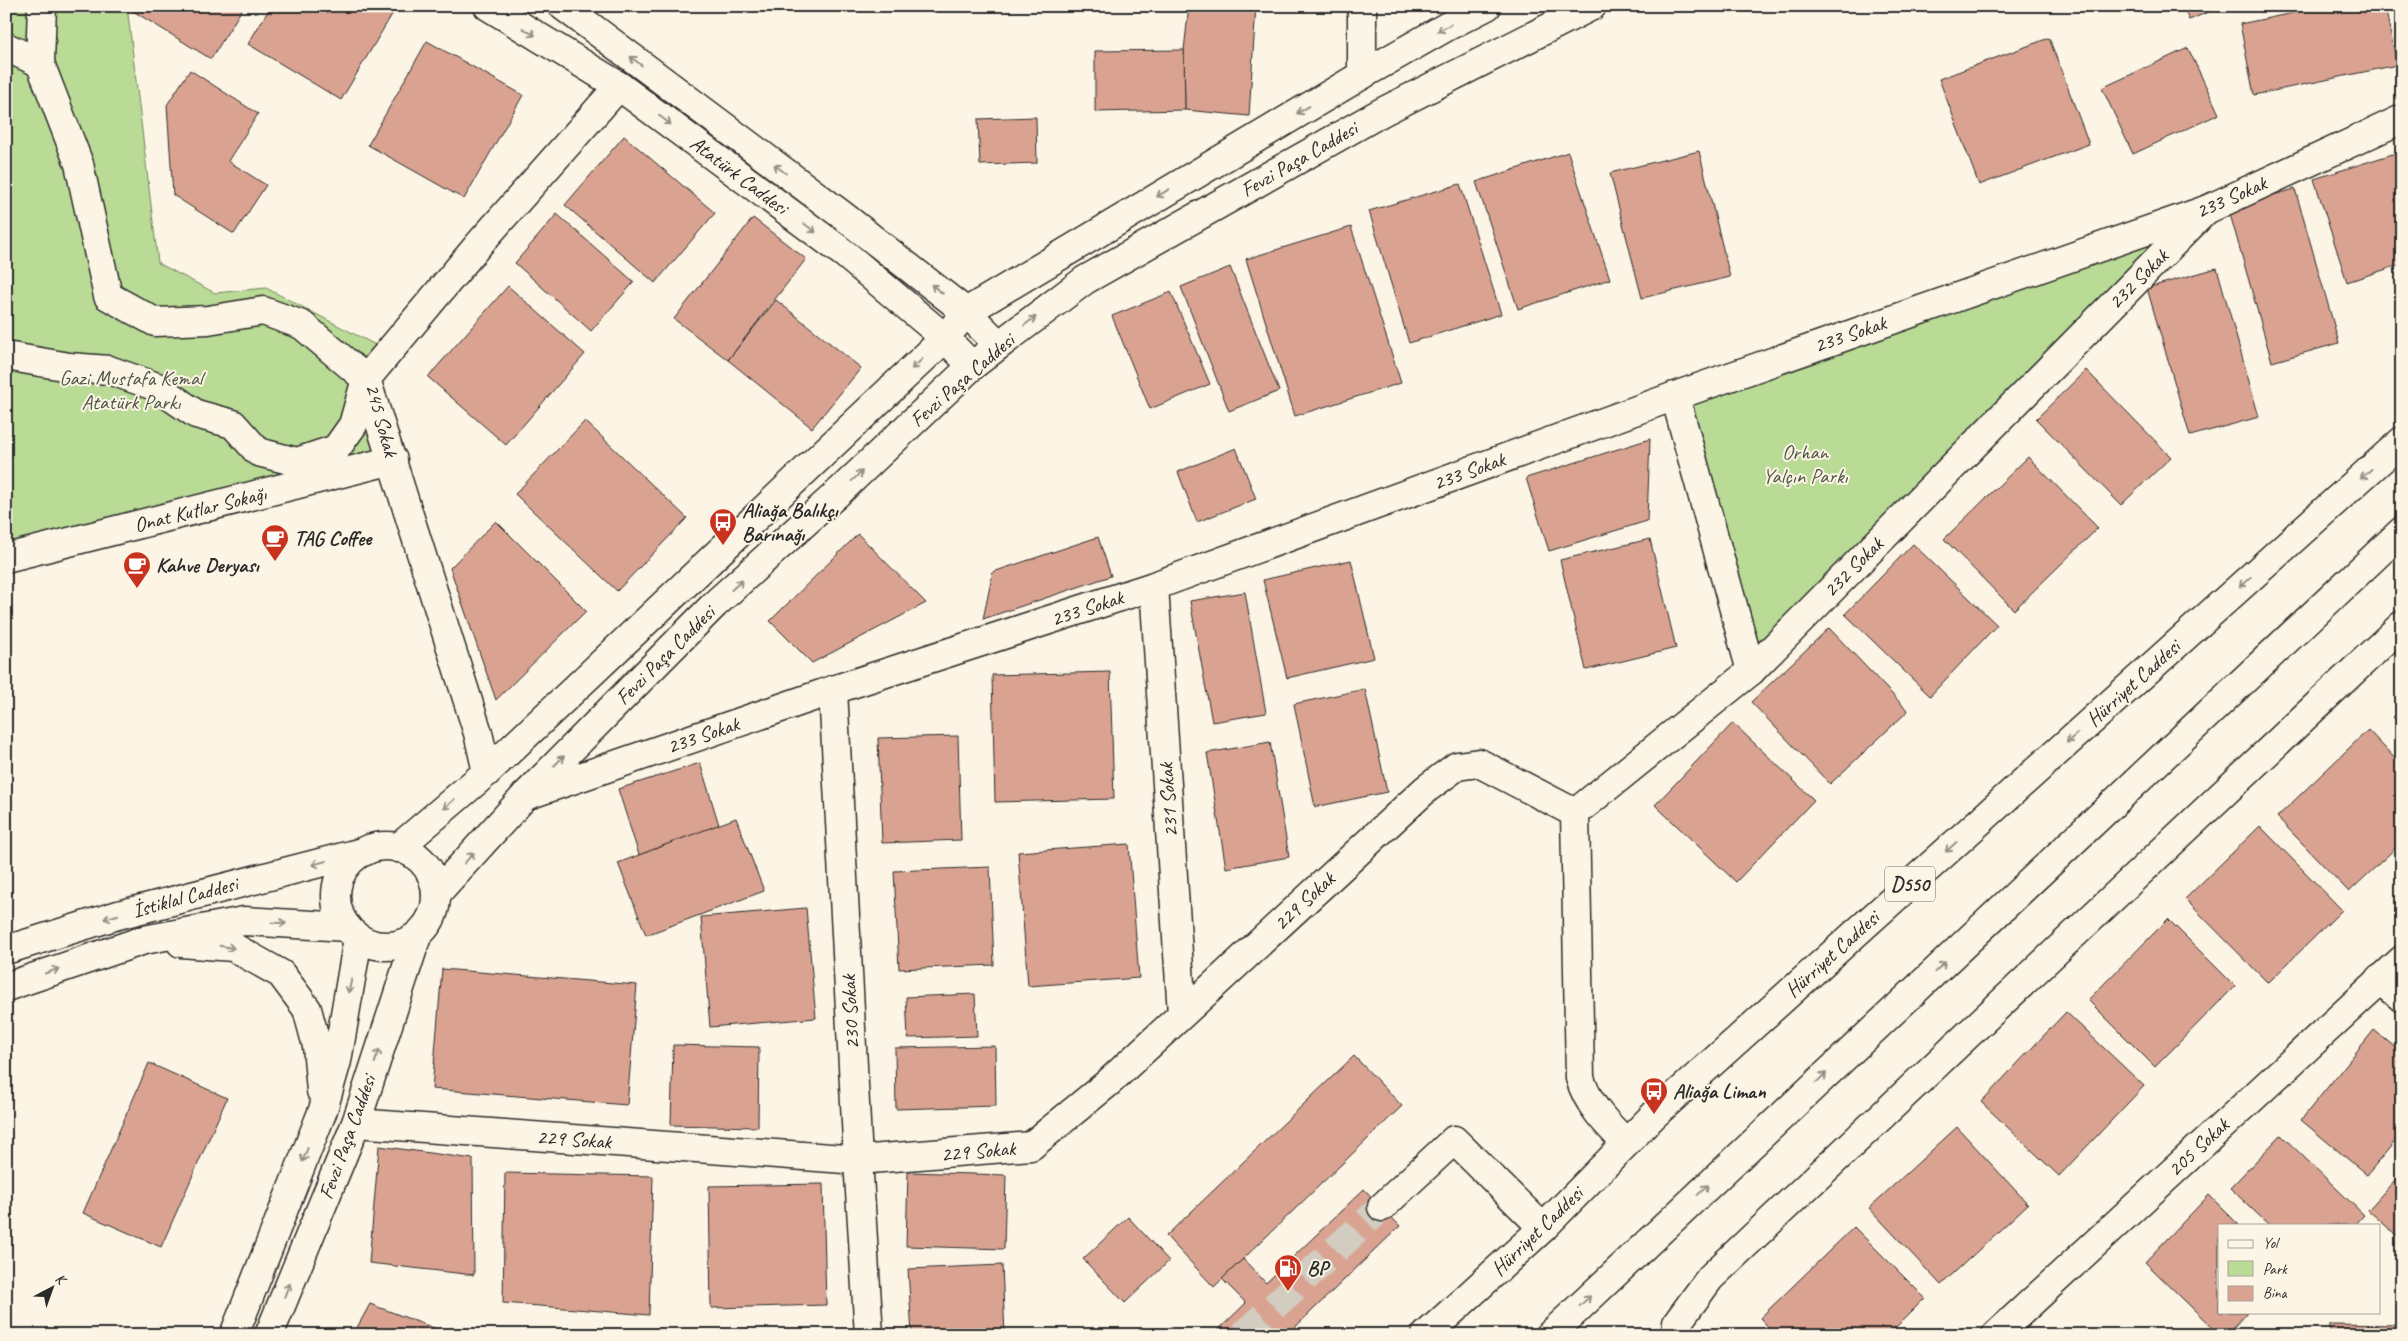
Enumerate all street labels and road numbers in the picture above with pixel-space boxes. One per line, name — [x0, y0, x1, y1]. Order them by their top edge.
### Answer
street label: Fevzi Paşa Caddesi — [1236, 114, 1365, 203]
street label: Atatürk Caddesi — [685, 130, 795, 222]
street label: 233 Sokak — [2192, 169, 2272, 224]
street label: 232 Sokak — [2102, 242, 2175, 315]
street label: 233 Sokak — [1811, 309, 1891, 358]
street label: Fevzi Paşa Caddesi — [904, 325, 1022, 433]
street label: 245 Sokak — [360, 381, 405, 461]
street label: 233 Sokak — [1430, 446, 1510, 496]
street label: Onat Kutlar Sokağı — [131, 480, 270, 538]
street label: 232 Sokak — [1817, 530, 1890, 603]
street label: 233 Sokak — [1048, 584, 1128, 632]
street label: Fevzi Paşa Caddesi — [610, 598, 722, 710]
street label: Hürriyet Caddesi — [2081, 632, 2188, 732]
street label: 233 Sokak — [664, 710, 744, 759]
street label: 231 Sokak — [1152, 761, 1184, 838]
street label: 229 Sokak — [1268, 865, 1341, 936]
road number: D550 — [1885, 866, 1935, 902]
street label: İstiklal Caddesi — [130, 870, 243, 923]
street label: Hürriyet Caddesi — [1780, 903, 1887, 1003]
street label: 230 Sokak — [835, 973, 865, 1050]
street label: Fevzi Paşa Caddesi — [313, 1068, 383, 1203]
street label: 205 Sokak — [2162, 1111, 2235, 1182]
street label: 229 Sokak — [536, 1123, 613, 1155]
street label: 229 Sokak — [940, 1135, 1018, 1167]
street label: Hürriyet Caddesi — [1486, 1179, 1591, 1281]

